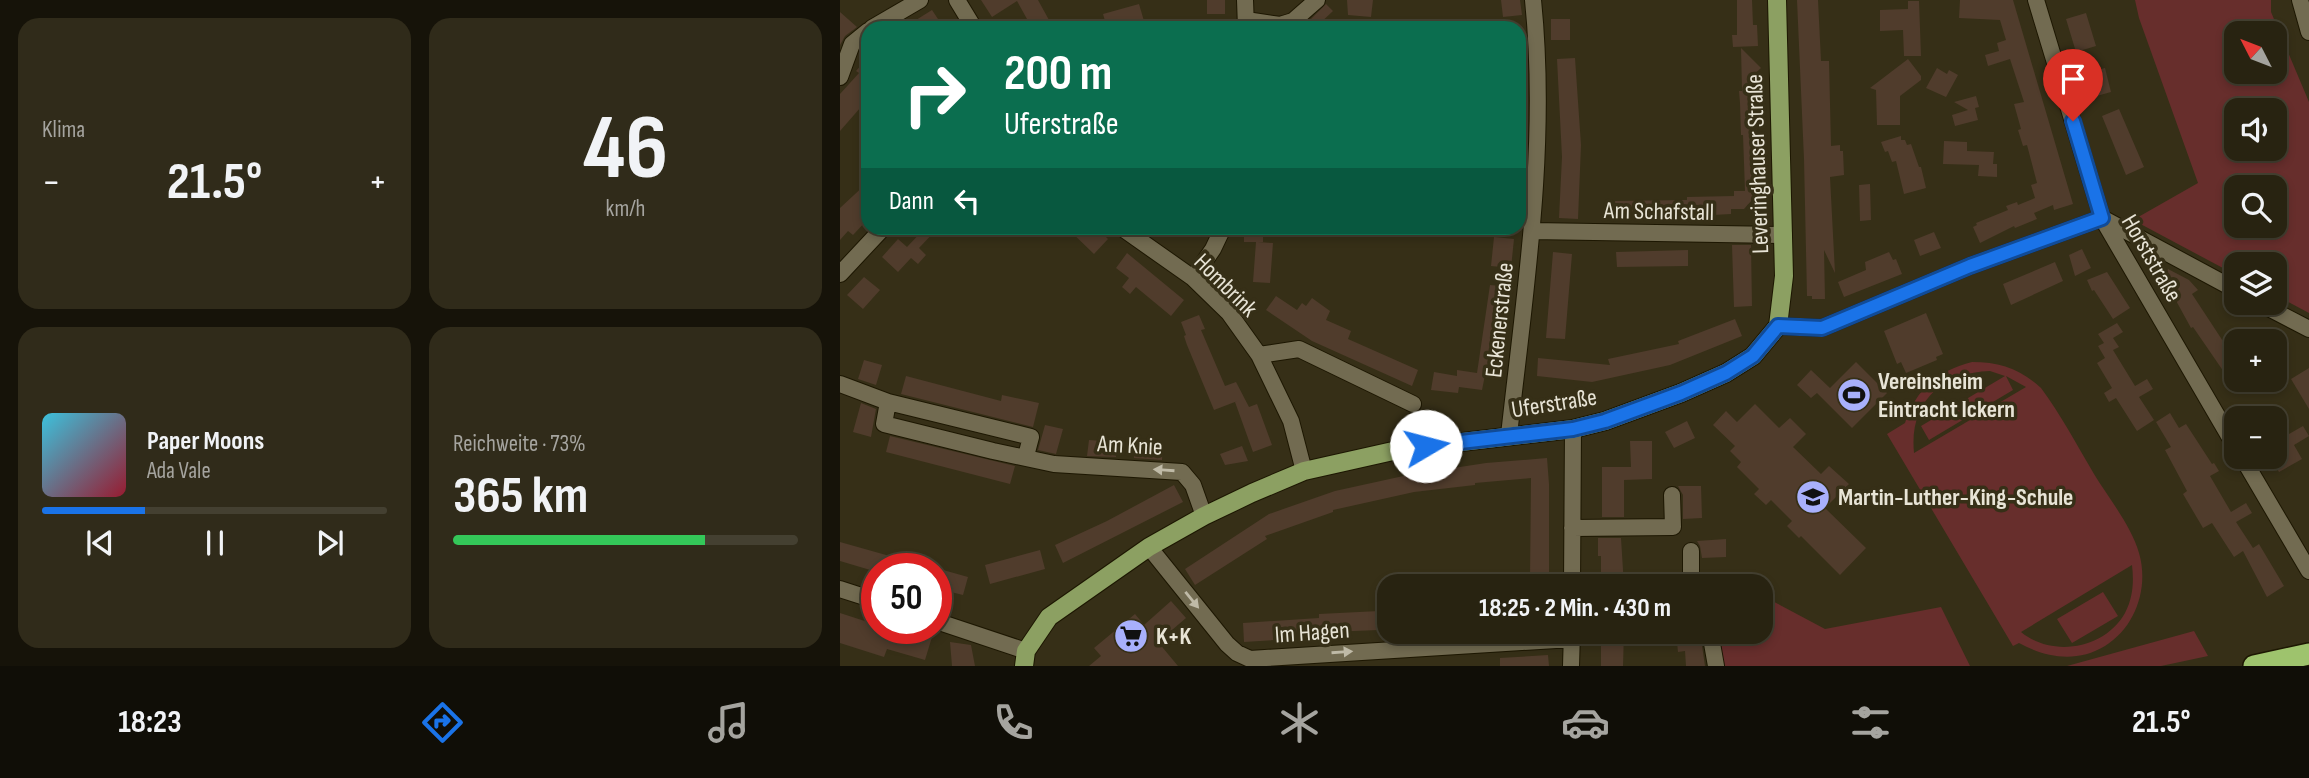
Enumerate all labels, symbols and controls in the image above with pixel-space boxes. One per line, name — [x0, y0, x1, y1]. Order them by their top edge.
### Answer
north arrow — [2224, 21, 2287, 84]
map controls — [2224, 21, 2287, 469]
text: 200 m — [1004, 45, 1112, 104]
icon: right — [889, 49, 980, 140]
pin — [2043, 49, 2103, 121]
icon: arrive — [2054, 60, 2092, 98]
street label: Leveringhauser Straße — [1740, 74, 1775, 254]
text: 46 — [583, 95, 668, 204]
button: sound — [2224, 98, 2287, 161]
text: Uferstraße — [1004, 105, 1119, 144]
text: Klima — [42, 116, 85, 144]
text: 21.5° — [167, 151, 262, 214]
text: − — [42, 160, 61, 205]
text: + — [368, 160, 387, 205]
button: search — [2224, 175, 2287, 238]
icon: left — [948, 182, 986, 220]
text: Dann — [889, 186, 934, 217]
text: km/h — [606, 195, 645, 223]
street label: Am Schafstall — [1603, 196, 1714, 227]
street label: Horststraße — [2115, 209, 2188, 307]
street label: Hombrink — [1188, 247, 1264, 323]
button: layers — [2224, 252, 2287, 315]
street label: Eckenerstraße — [1479, 261, 1520, 379]
button: + — [2224, 329, 2287, 392]
place label: Vereinsheim Eintracht Ickern — [1878, 367, 2015, 424]
sports icon: Vereinsheim Eintracht Ickern — [1835, 376, 1873, 414]
street label: Uferstraße — [1509, 382, 1599, 425]
button: − — [2224, 406, 2287, 469]
position arrow — [1389, 409, 1463, 483]
text: Paper Moons — [147, 426, 264, 457]
street label: Am Knie — [1096, 429, 1163, 462]
text: Reichweite · 73% — [453, 430, 586, 458]
text: Ada Vale — [147, 457, 211, 485]
one-way arrow — [1153, 464, 1175, 475]
text: 365 km — [453, 465, 588, 528]
school or university icon: Martin-Luther-King-Schule — [1794, 478, 1832, 516]
place label: Martin-Luther-King-Schule — [1838, 483, 2073, 512]
icon: previous — [81, 524, 119, 562]
icon: pause — [196, 524, 234, 562]
icon: next — [311, 524, 349, 562]
speed limit sign: 50 — [861, 553, 952, 644]
one-way arrow — [1184, 591, 1199, 609]
text: 18:25 · 2 Min. · 430 m — [1479, 593, 1671, 624]
street label: Im Hagen — [1274, 615, 1350, 650]
supermarket icon: K+K — [1112, 617, 1150, 655]
place label: K+K — [1156, 622, 1192, 651]
one-way arrow — [1332, 647, 1354, 658]
icon: directions — [418, 698, 467, 747]
icon: music — [704, 698, 753, 747]
icon: phone — [989, 698, 1038, 747]
icon: climate — [1275, 698, 1324, 747]
icon: car — [1561, 698, 1610, 747]
icon: filters — [1846, 698, 1895, 747]
text: 18:23 — [118, 703, 182, 742]
text: 21.5° — [2132, 703, 2191, 742]

